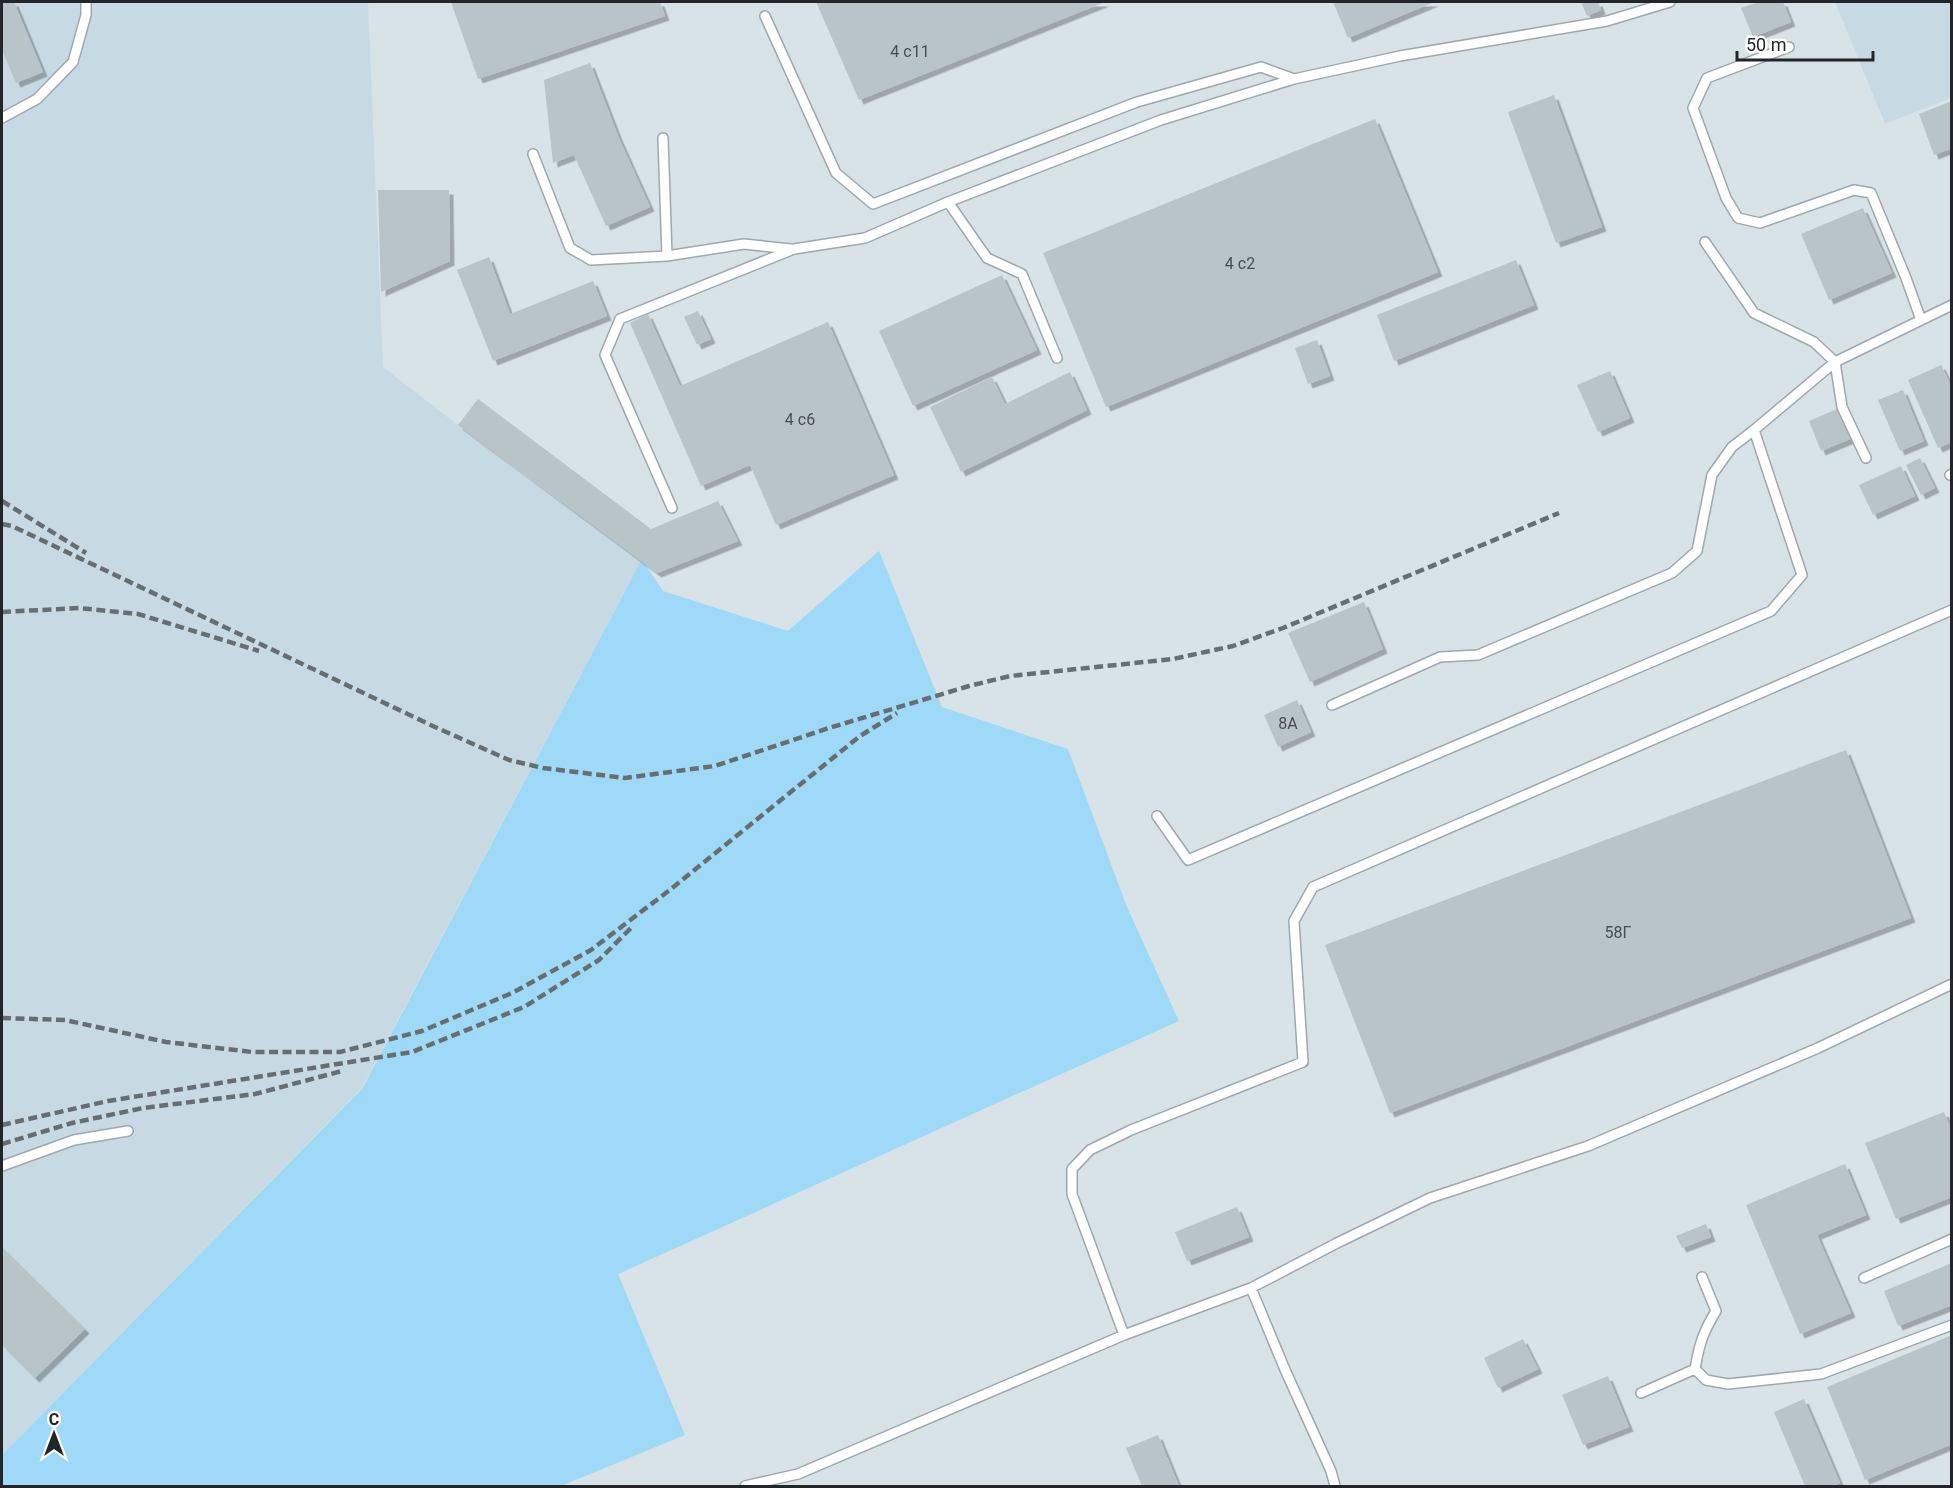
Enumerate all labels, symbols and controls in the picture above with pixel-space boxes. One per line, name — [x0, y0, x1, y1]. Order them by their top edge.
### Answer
scale bar — [1737, 24, 1874, 62]
text: 50 m — [1746, 34, 1786, 55]
house number: 4 с11 — [890, 42, 930, 61]
house number: 4 с2 — [1225, 254, 1255, 273]
house number: 4 с6 — [785, 410, 815, 429]
house number: 8А — [1278, 714, 1298, 733]
house number: 58Г — [1605, 923, 1632, 942]
north arrow — [24, 1404, 84, 1464]
text: С — [49, 1410, 59, 1429]

